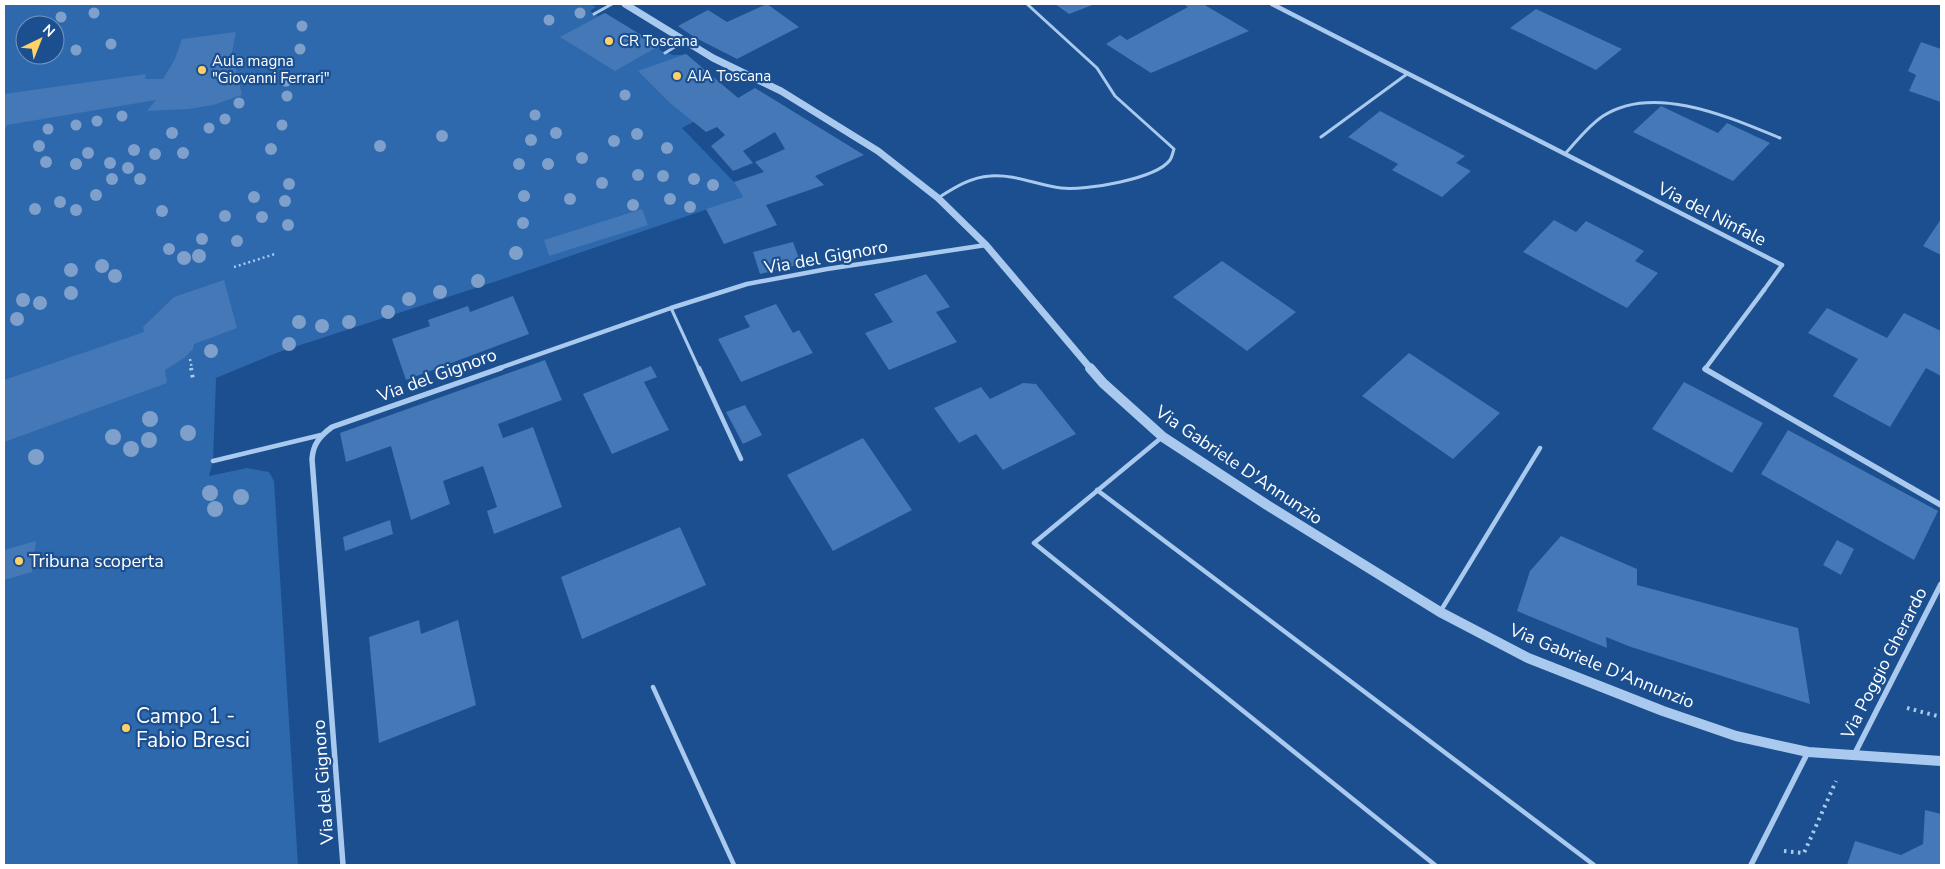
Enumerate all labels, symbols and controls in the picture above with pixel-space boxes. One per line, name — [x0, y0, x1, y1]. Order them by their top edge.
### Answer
north arrow — [15, 15, 65, 65]
text: N — [38, 20, 59, 41]
place label: CR Toscana — [619, 31, 698, 51]
marker: CR Toscana — [603, 35, 615, 47]
place label: Aula magna "Giovanni Ferrari" — [212, 51, 330, 88]
marker: Aula magna "Giovanni Ferrari" — [196, 64, 208, 76]
place label: AIA Toscana — [687, 66, 771, 86]
marker: AIA Toscana — [671, 70, 683, 82]
street label: Via del Ninfale — [1653, 176, 1770, 252]
street label: Via del Gignoro — [761, 234, 890, 280]
street label: Via del Gignoro — [373, 342, 500, 408]
street label: Via Gabriele D'Annunzio — [1150, 399, 1327, 530]
place label: Tribuna scoperta — [29, 549, 164, 573]
marker: Tribuna scoperta — [13, 555, 25, 567]
street label: Via Poggio Gherardo — [1835, 583, 1933, 744]
street label: Via Gabriele D'Annunzio — [1505, 618, 1698, 714]
place label: Campo 1 - Fabio Bresci — [136, 702, 250, 754]
street label: Via del Gignoro — [307, 719, 339, 846]
marker: Campo 1 - Fabio Bresci — [120, 722, 132, 734]

